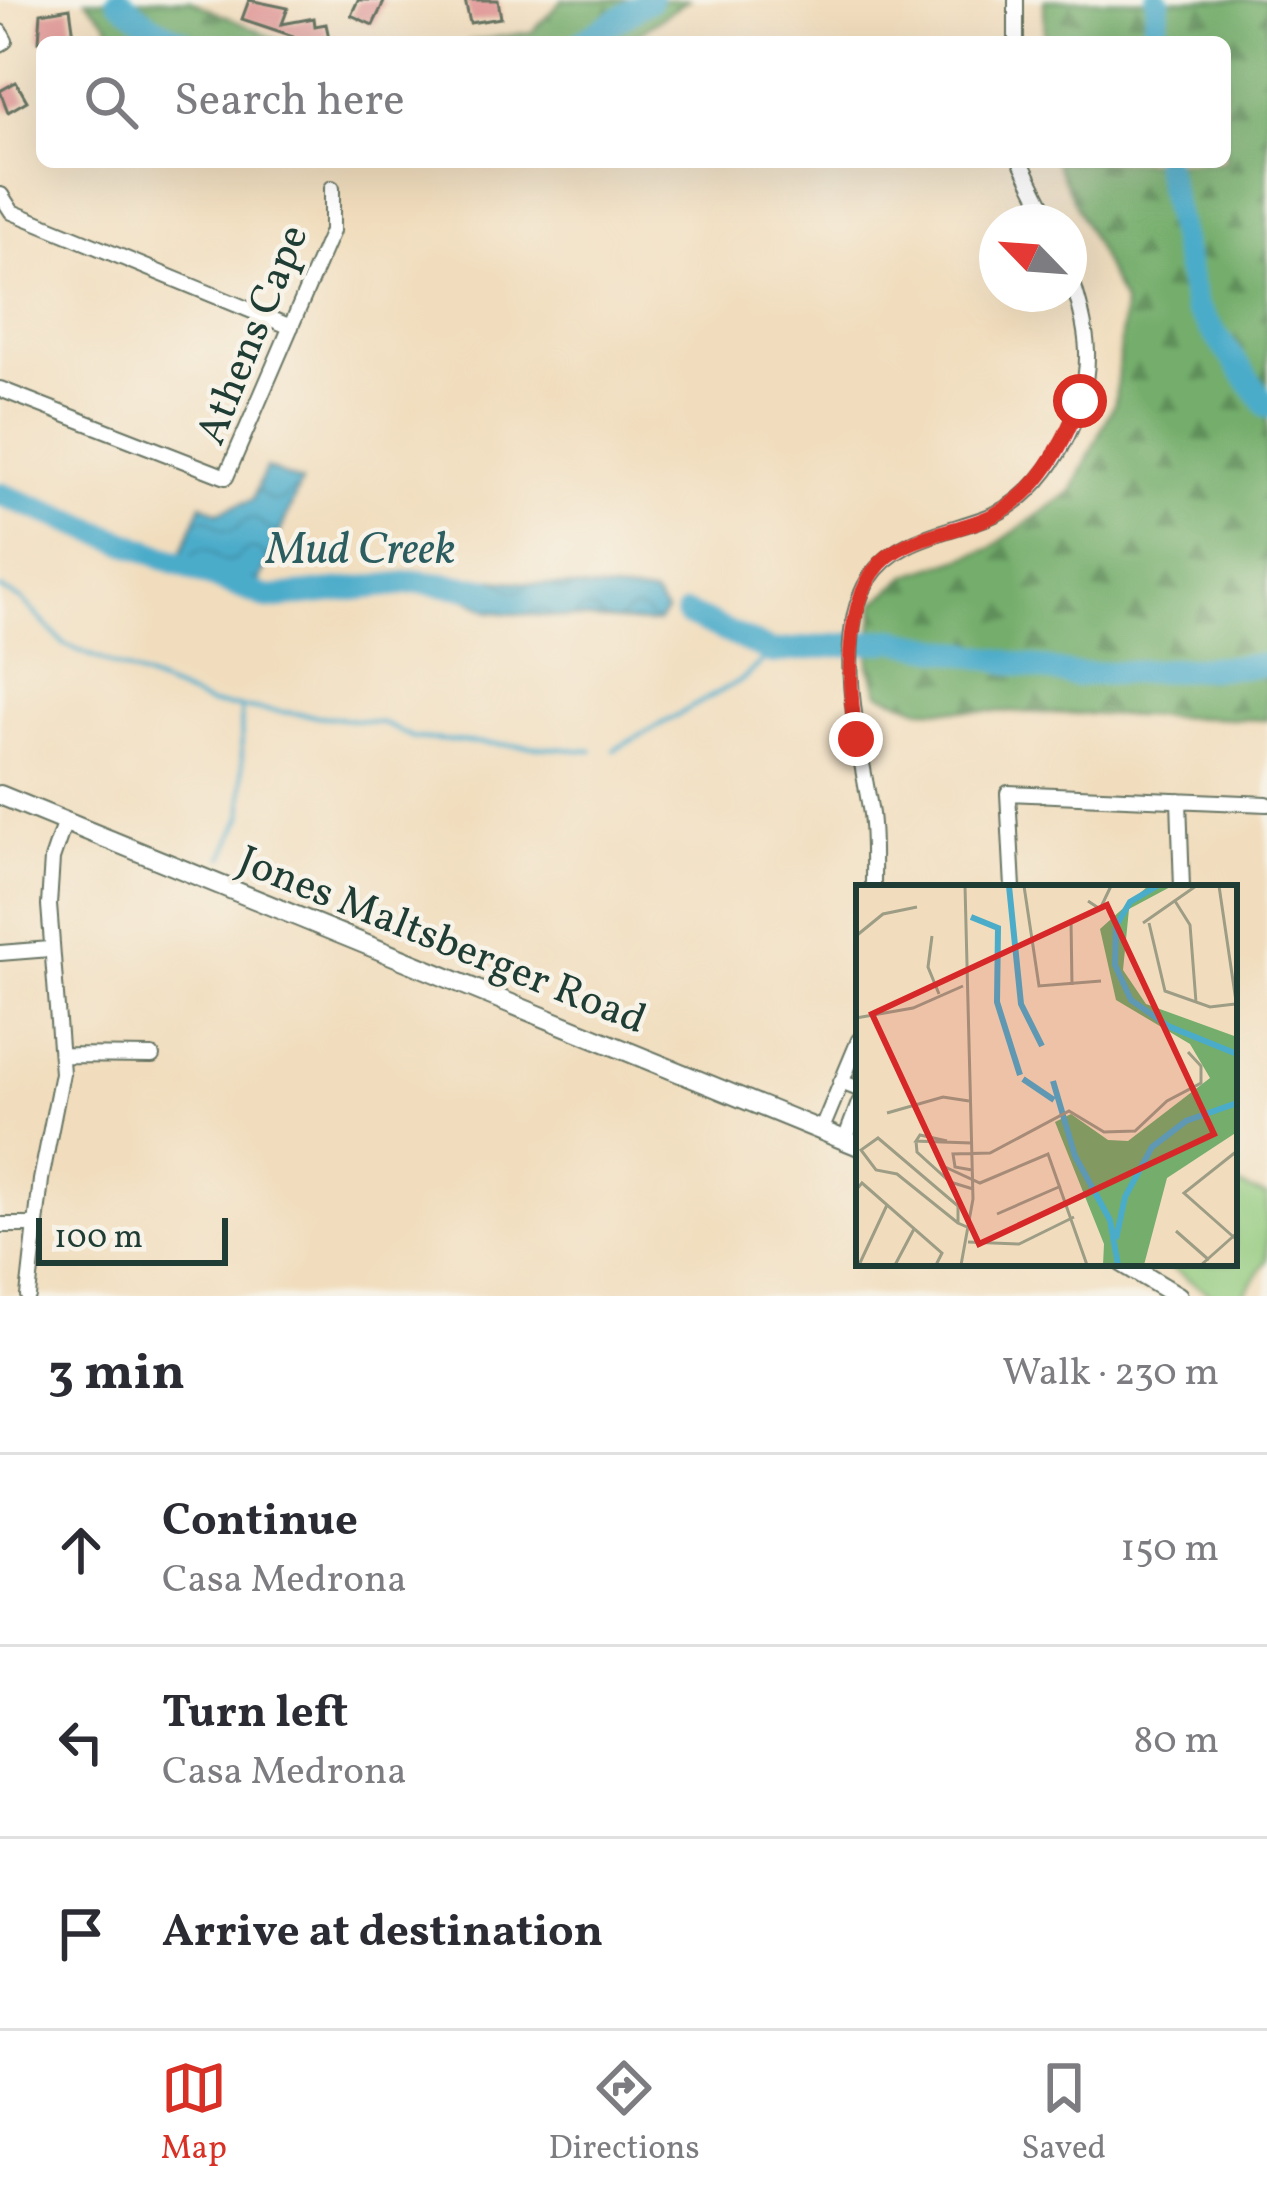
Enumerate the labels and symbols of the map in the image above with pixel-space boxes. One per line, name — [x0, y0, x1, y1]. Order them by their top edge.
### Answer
north arrow — [979, 204, 1087, 312]
street label: Athens Cape — [183, 217, 325, 454]
route start — [1053, 374, 1107, 428]
water label: Mud Creek — [264, 520, 456, 583]
route end — [829, 712, 883, 766]
street label: Jones Maltsberger Road — [228, 833, 654, 1051]
inset map — [856, 885, 1237, 1266]
scale bar — [36, 1212, 228, 1265]

